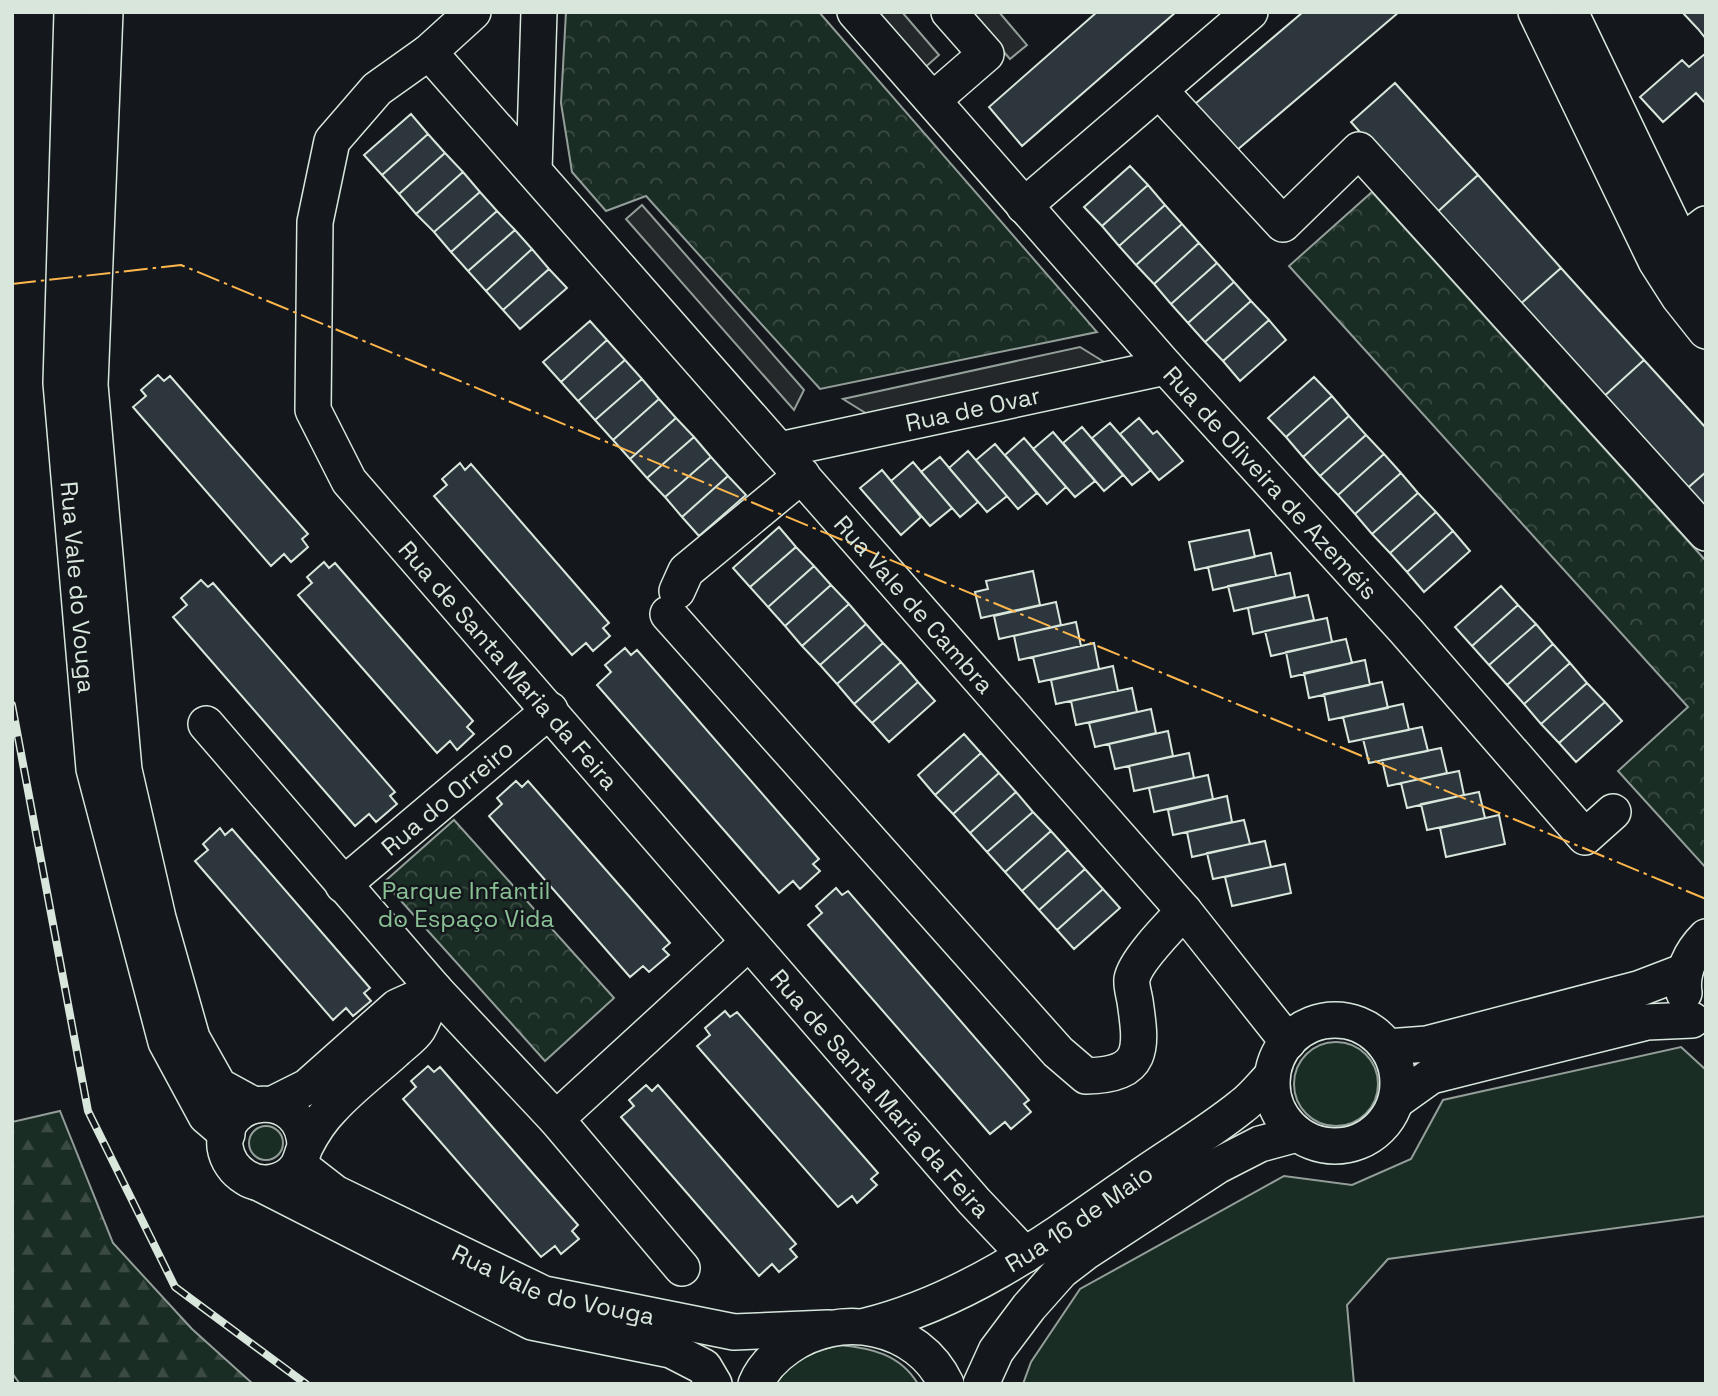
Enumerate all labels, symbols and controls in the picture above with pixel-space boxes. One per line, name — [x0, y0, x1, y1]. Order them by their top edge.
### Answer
street label: Rua de Oliveira de Azeméis — [1157, 359, 1385, 606]
street label: Rua de Ovar — [902, 379, 1043, 438]
street label: Rua Vale do Vouga — [54, 480, 103, 694]
street label: Rua Vale de Cambra — [828, 508, 1001, 700]
street label: Rua de Santa Maria da Feira — [392, 534, 625, 796]
street label: Rua do Orreiro — [374, 733, 519, 862]
park label: Parque Infantil do Espaço Vida — [378, 875, 554, 934]
street label: Rua de Santa Maria da Feira — [764, 962, 997, 1224]
street label: Rua 16 de Maio — [999, 1157, 1159, 1279]
street label: Rua Vale do Vouga — [447, 1237, 658, 1331]

